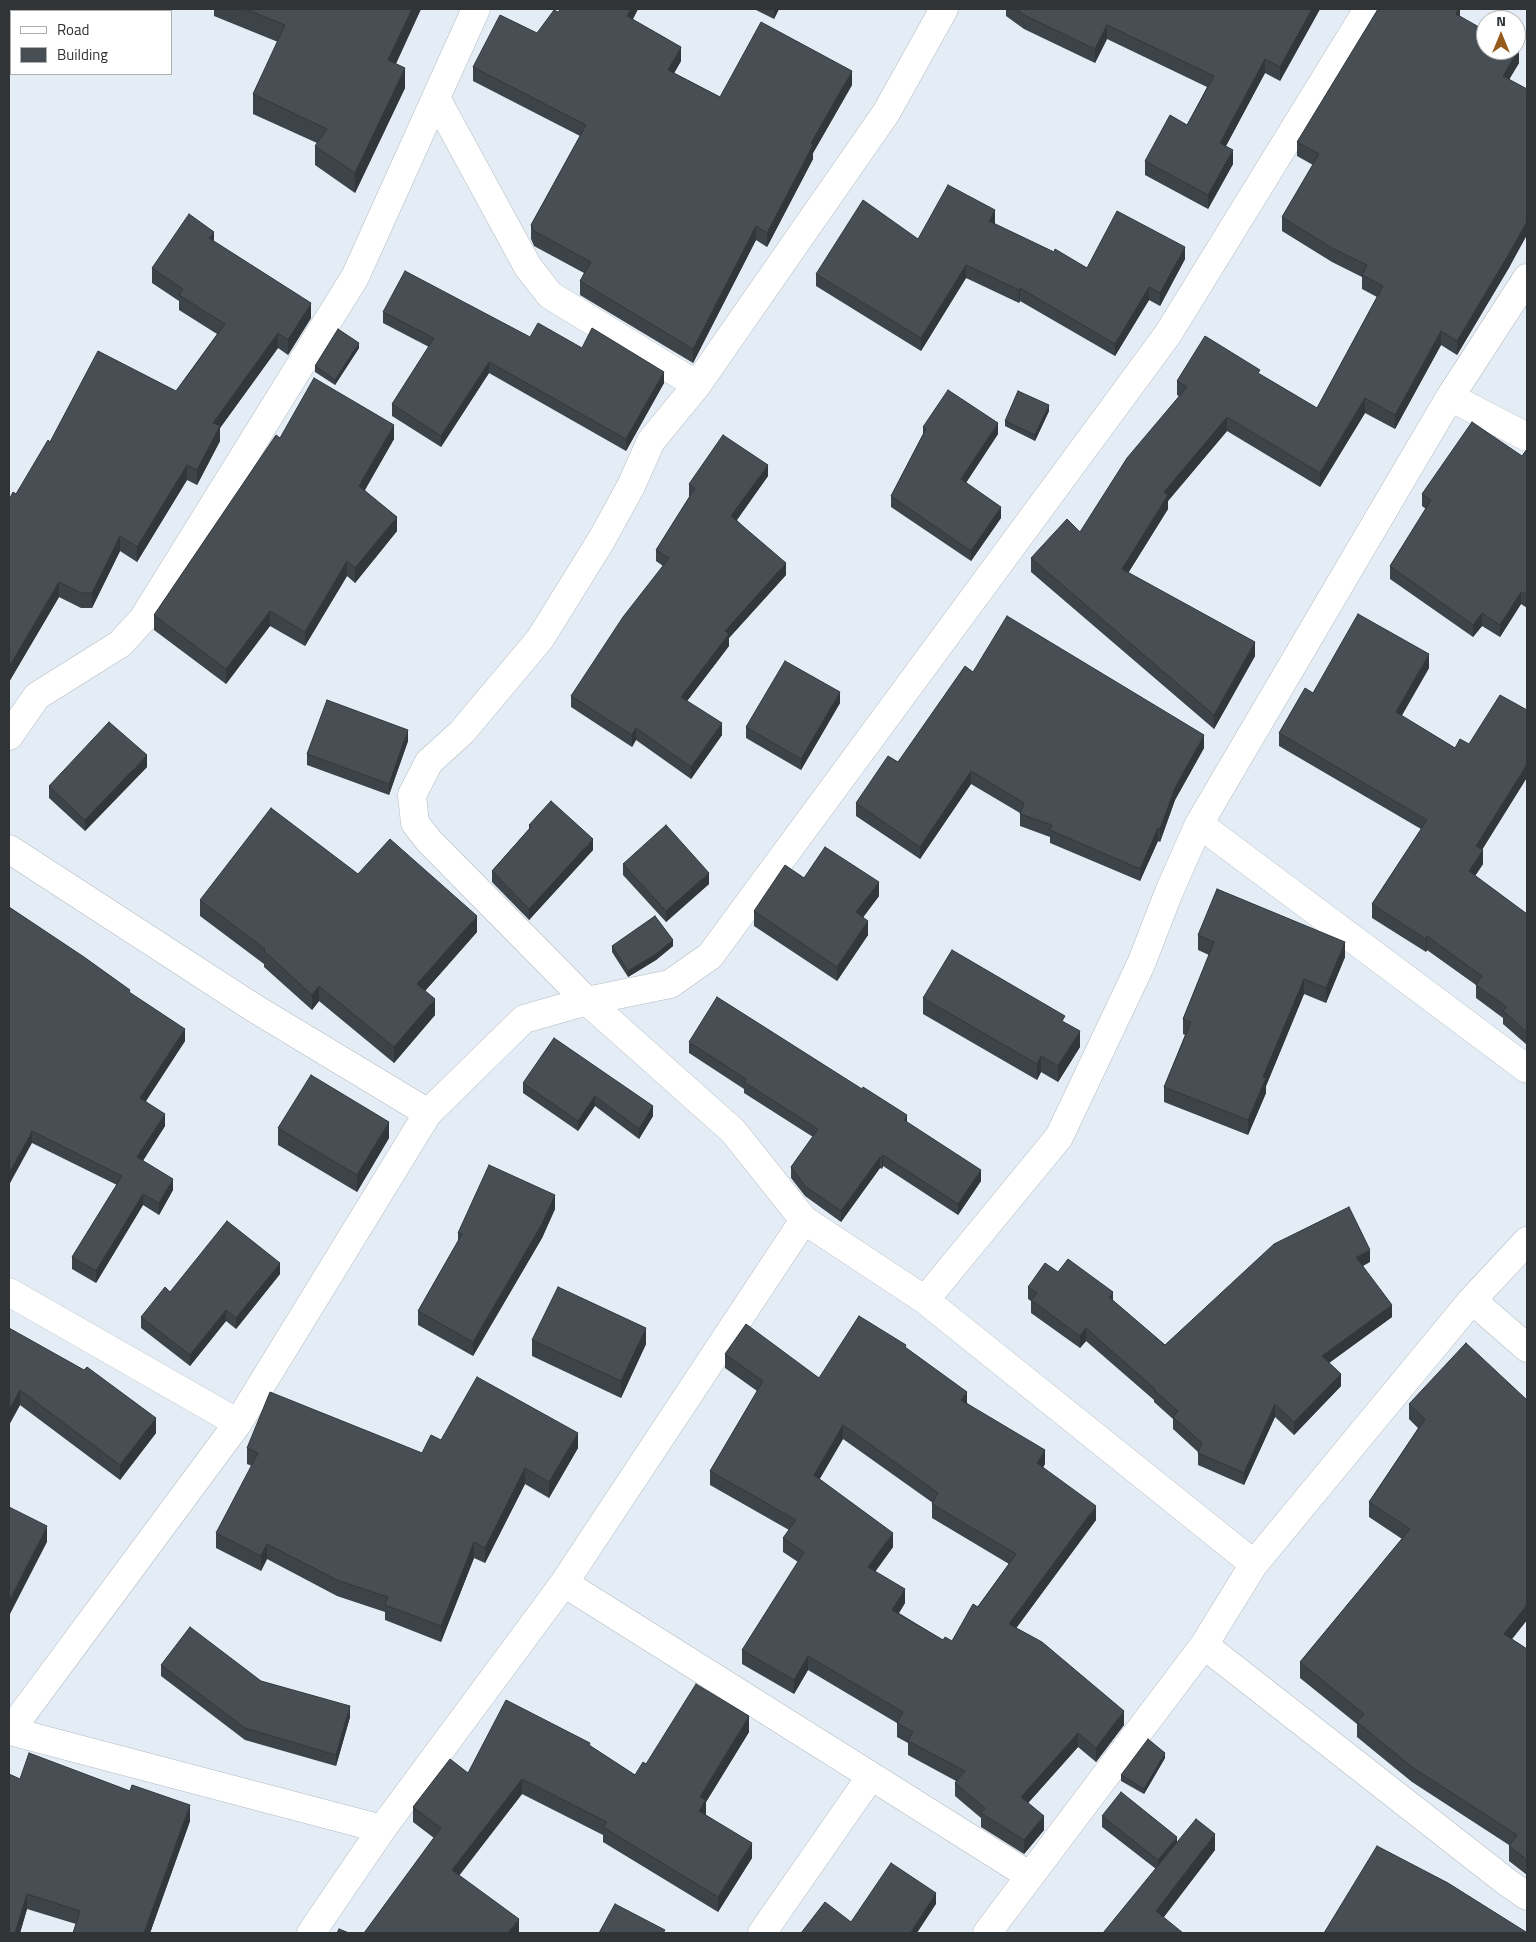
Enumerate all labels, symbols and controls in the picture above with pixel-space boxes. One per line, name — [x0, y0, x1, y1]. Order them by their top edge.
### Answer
legend — [10, 10, 172, 75]
north arrow — [1476, 10, 1526, 60]
text: N — [1496, 10, 1506, 31]
text: Road — [57, 18, 89, 41]
text: Building — [57, 43, 108, 66]

